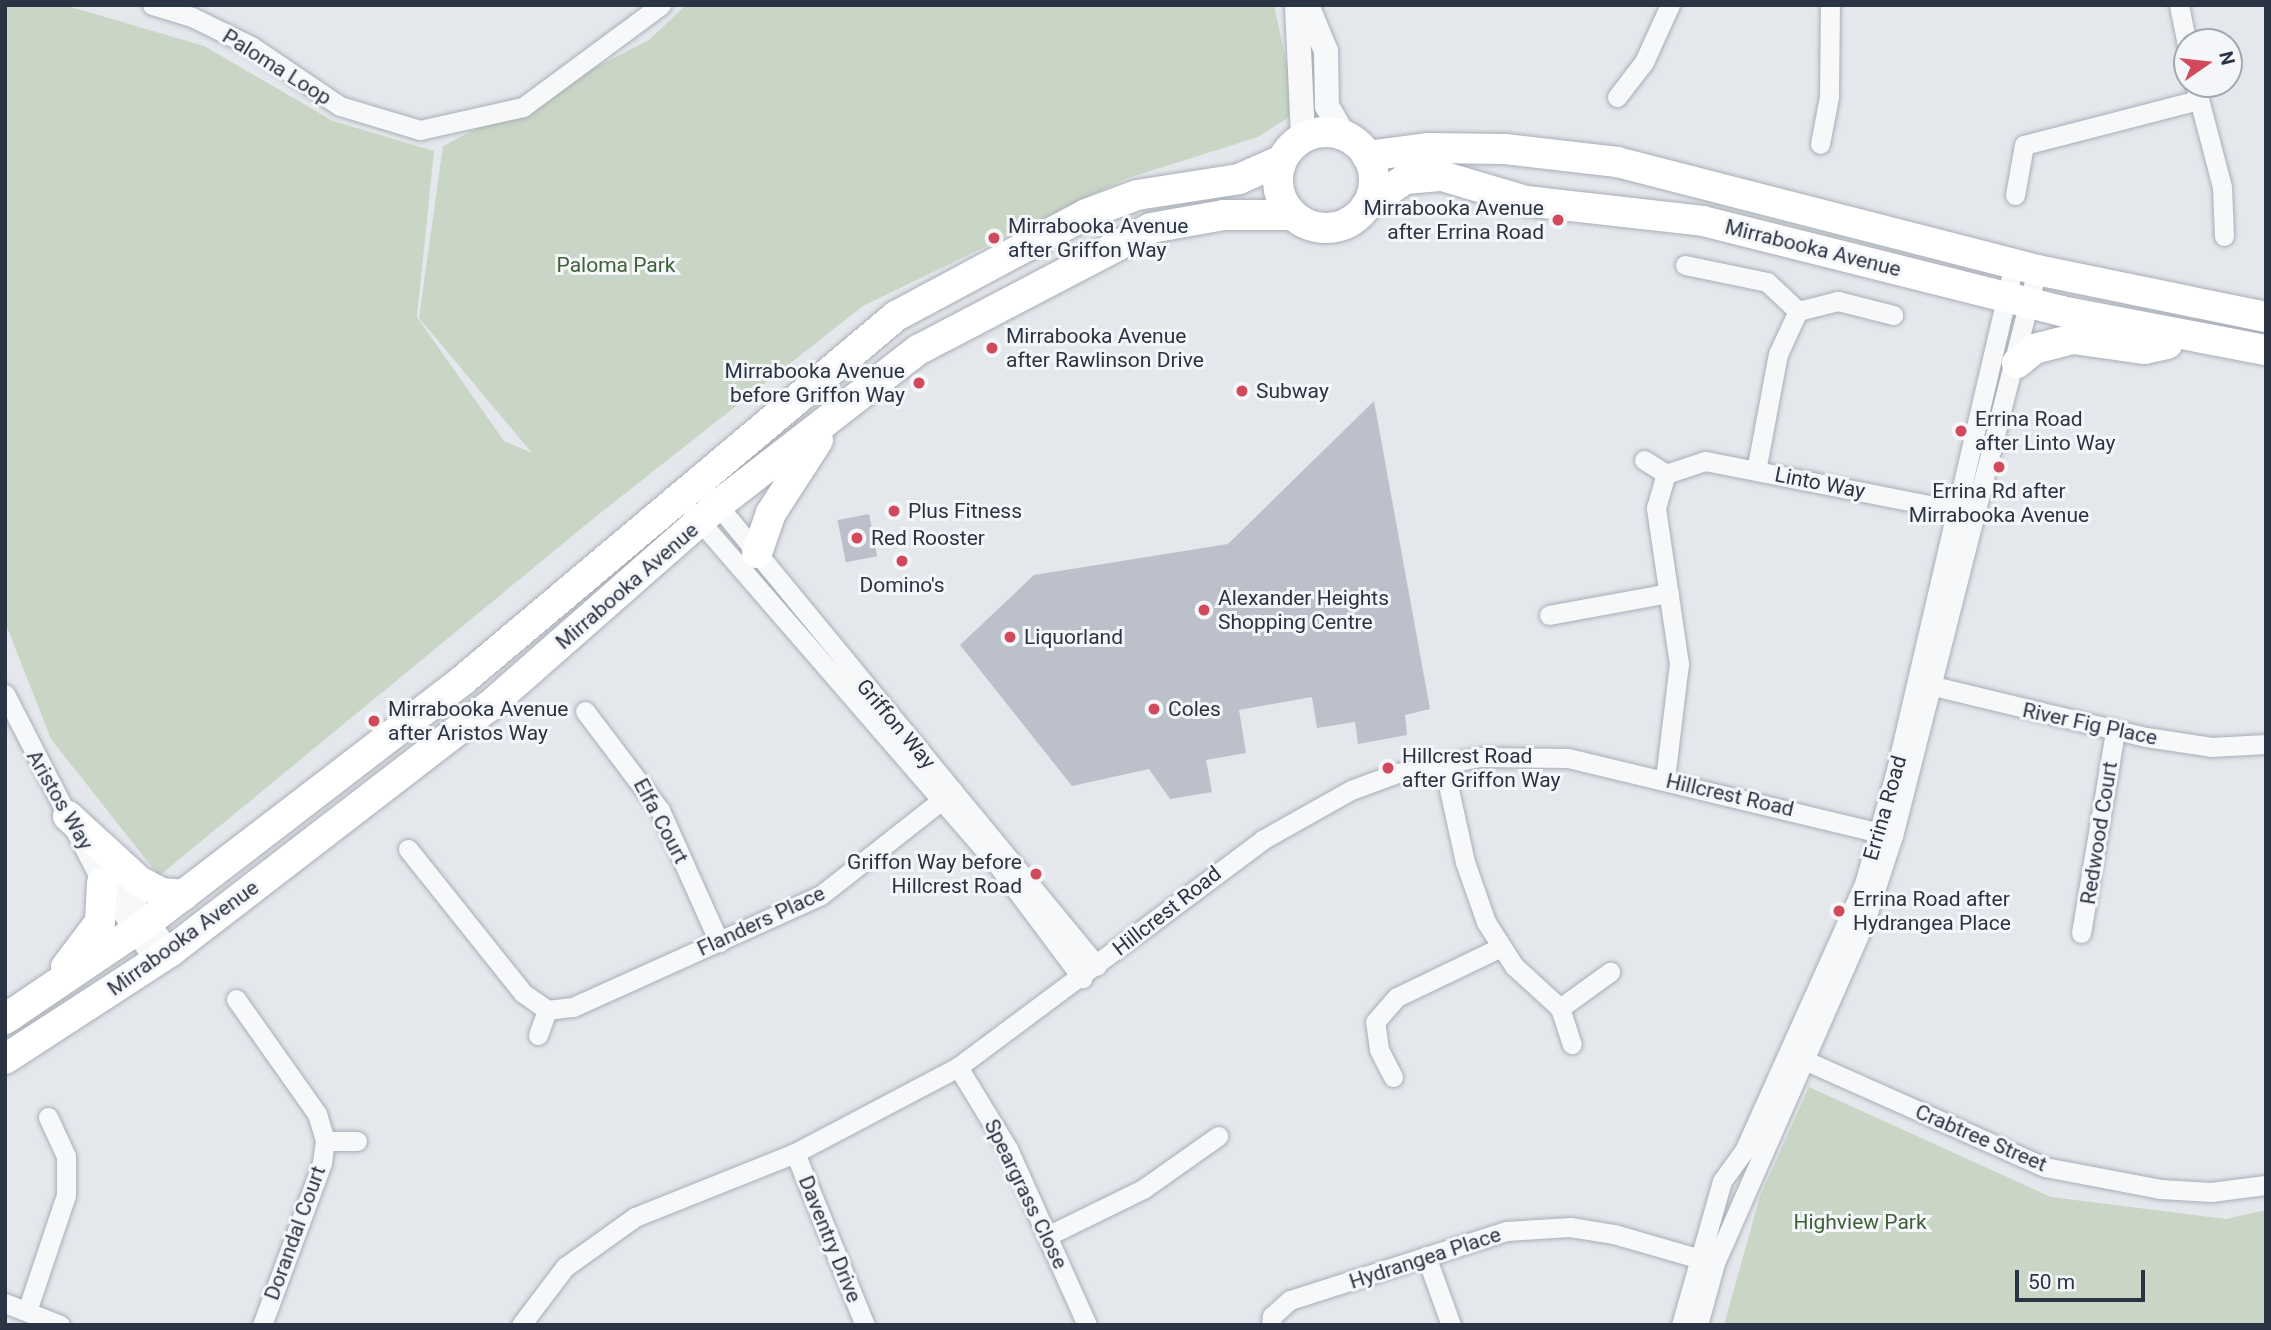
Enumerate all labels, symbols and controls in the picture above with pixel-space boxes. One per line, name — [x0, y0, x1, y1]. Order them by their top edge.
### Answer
street label: Paloma Loop — [218, 24, 336, 110]
north arrow — [2173, 28, 2243, 98]
text: N — [2214, 49, 2240, 68]
place label: Mirrabooka Avenue after Errina Road — [1364, 195, 1544, 245]
marker: Mirrabooka Avenue after Errina Road — [1550, 212, 1566, 228]
place label: Mirrabooka Avenue after Griffon Way — [1008, 213, 1188, 263]
street label: Mirrabooka Avenue — [1722, 214, 1904, 282]
marker: Mirrabooka Avenue after Griffon Way — [986, 230, 1002, 246]
park label: Paloma Park — [556, 252, 676, 278]
place label: Mirrabooka Avenue after Rawlinson Drive — [1006, 323, 1204, 373]
marker: Mirrabooka Avenue after Rawlinson Drive — [984, 340, 1000, 356]
place label: Mirrabooka Avenue before Griffon Way — [725, 358, 905, 408]
marker: Mirrabooka Avenue before Griffon Way — [911, 375, 927, 391]
place label: Subway — [1256, 378, 1329, 404]
marker: Subway — [1234, 383, 1250, 399]
place label: Errina Road after Linto Way — [1975, 406, 2115, 456]
marker: Errina Road after Linto Way — [1953, 423, 1969, 439]
marker: Errina Rd after Mirrabooka Avenue — [1991, 459, 2007, 475]
street label: Linto Way — [1773, 462, 1867, 504]
place label: Errina Rd after Mirrabooka Avenue — [1909, 478, 2089, 528]
place label: Plus Fitness — [908, 498, 1022, 524]
marker: Plus Fitness — [886, 503, 902, 519]
street label: Mirrabooka Avenue — [551, 517, 703, 655]
place label: Red Rooster — [871, 525, 985, 551]
marker: Red Rooster — [849, 530, 865, 546]
marker: Domino's — [894, 553, 910, 569]
place label: Domino's — [859, 572, 945, 598]
place label: Alexander Heights Shopping Centre — [1218, 585, 1389, 635]
marker: Alexander Heights Shopping Centre — [1196, 602, 1212, 618]
place label: Liquorland — [1024, 624, 1123, 650]
marker: Liquorland — [1002, 629, 1018, 645]
street label: Griffon Way — [851, 674, 941, 774]
place label: Mirrabooka Avenue after Aristos Way — [388, 696, 568, 746]
place label: Coles — [1168, 696, 1221, 722]
street label: River Fig Place — [2020, 697, 2160, 751]
marker: Coles — [1146, 701, 1162, 717]
marker: Mirrabooka Avenue after Aristos Way — [366, 713, 382, 729]
place label: Hillcrest Road after Griffon Way — [1402, 743, 1560, 793]
street label: Aristos Way — [21, 746, 99, 854]
street label: Errina Road — [1858, 753, 1912, 863]
marker: Hillcrest Road after Griffon Way — [1380, 760, 1396, 776]
street label: Redwood Court — [2075, 760, 2123, 906]
street label: Hillcrest Road — [1664, 768, 1796, 822]
street label: Elfa Court — [628, 774, 694, 868]
place label: Griffon Way before Hillcrest Road — [847, 849, 1022, 899]
street label: Hillcrest Road — [1108, 861, 1226, 961]
marker: Griffon Way before Hillcrest Road — [1028, 866, 1044, 882]
street label: Mirrabooka Avenue — [103, 875, 263, 1001]
street label: Flanders Place — [693, 880, 829, 962]
place label: Errina Road after Hydrangea Place — [1853, 886, 2011, 936]
marker: Errina Road after Hydrangea Place — [1831, 903, 1847, 919]
street label: Crabtree Street — [1912, 1099, 2050, 1177]
street label: Speargrass Close — [979, 1115, 1073, 1273]
street label: Dorandal Court — [259, 1163, 331, 1303]
street label: Daventry Drive — [793, 1172, 867, 1306]
park label: Highview Park — [1793, 1209, 1927, 1235]
street label: Hydrangea Place — [1346, 1222, 1504, 1294]
scale bar — [2019, 1256, 2148, 1300]
text: 50 m — [2028, 1270, 2075, 1294]

